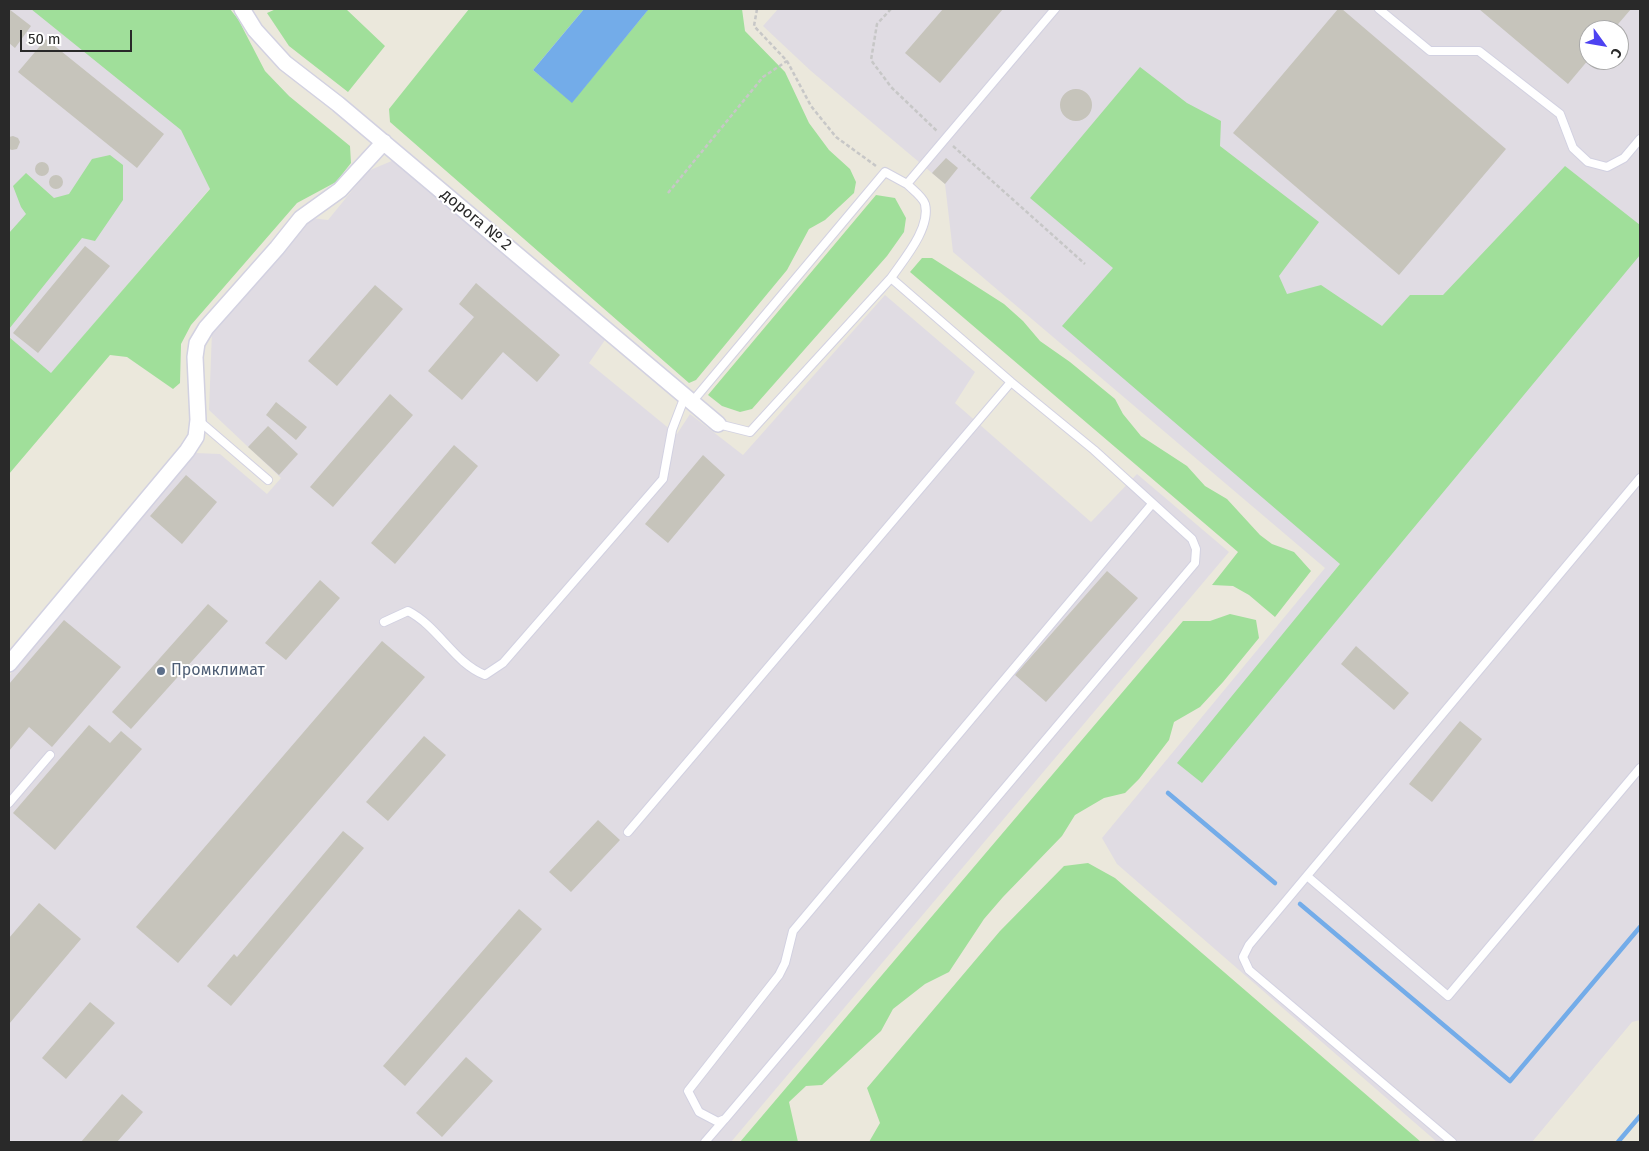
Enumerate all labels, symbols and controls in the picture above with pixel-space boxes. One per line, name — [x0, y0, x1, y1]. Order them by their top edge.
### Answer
scale bar — [22, 20, 135, 52]
north arrow — [1579, 20, 1629, 70]
text: 50 m — [28, 30, 61, 48]
text: С — [1607, 45, 1626, 61]
street label: дорога № 2 — [437, 185, 515, 255]
place label: Промклимат — [171, 661, 265, 681]
marker: Промклимат — [155, 665, 167, 677]

